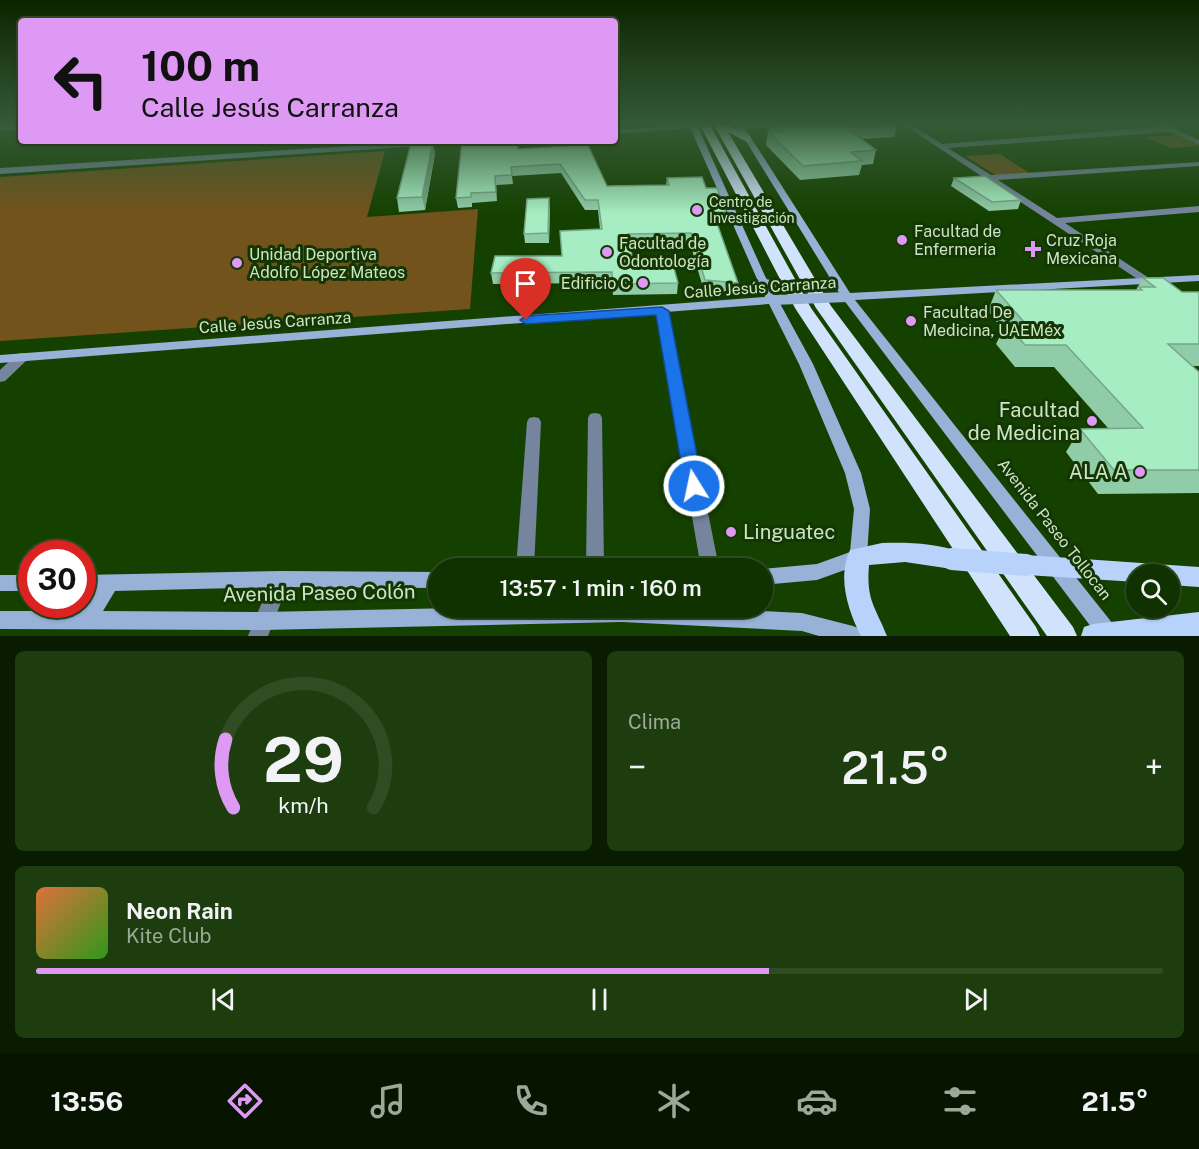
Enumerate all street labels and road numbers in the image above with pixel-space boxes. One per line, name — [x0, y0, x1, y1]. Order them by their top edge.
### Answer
street label: Calle Jesús Carranza — [683, 273, 837, 302]
street label: Calle Jesús Carranza — [198, 308, 352, 337]
street label: Avenida Paseo Tollocan — [994, 455, 1116, 604]
street label: Avenida Paseo Colón — [222, 579, 416, 607]

